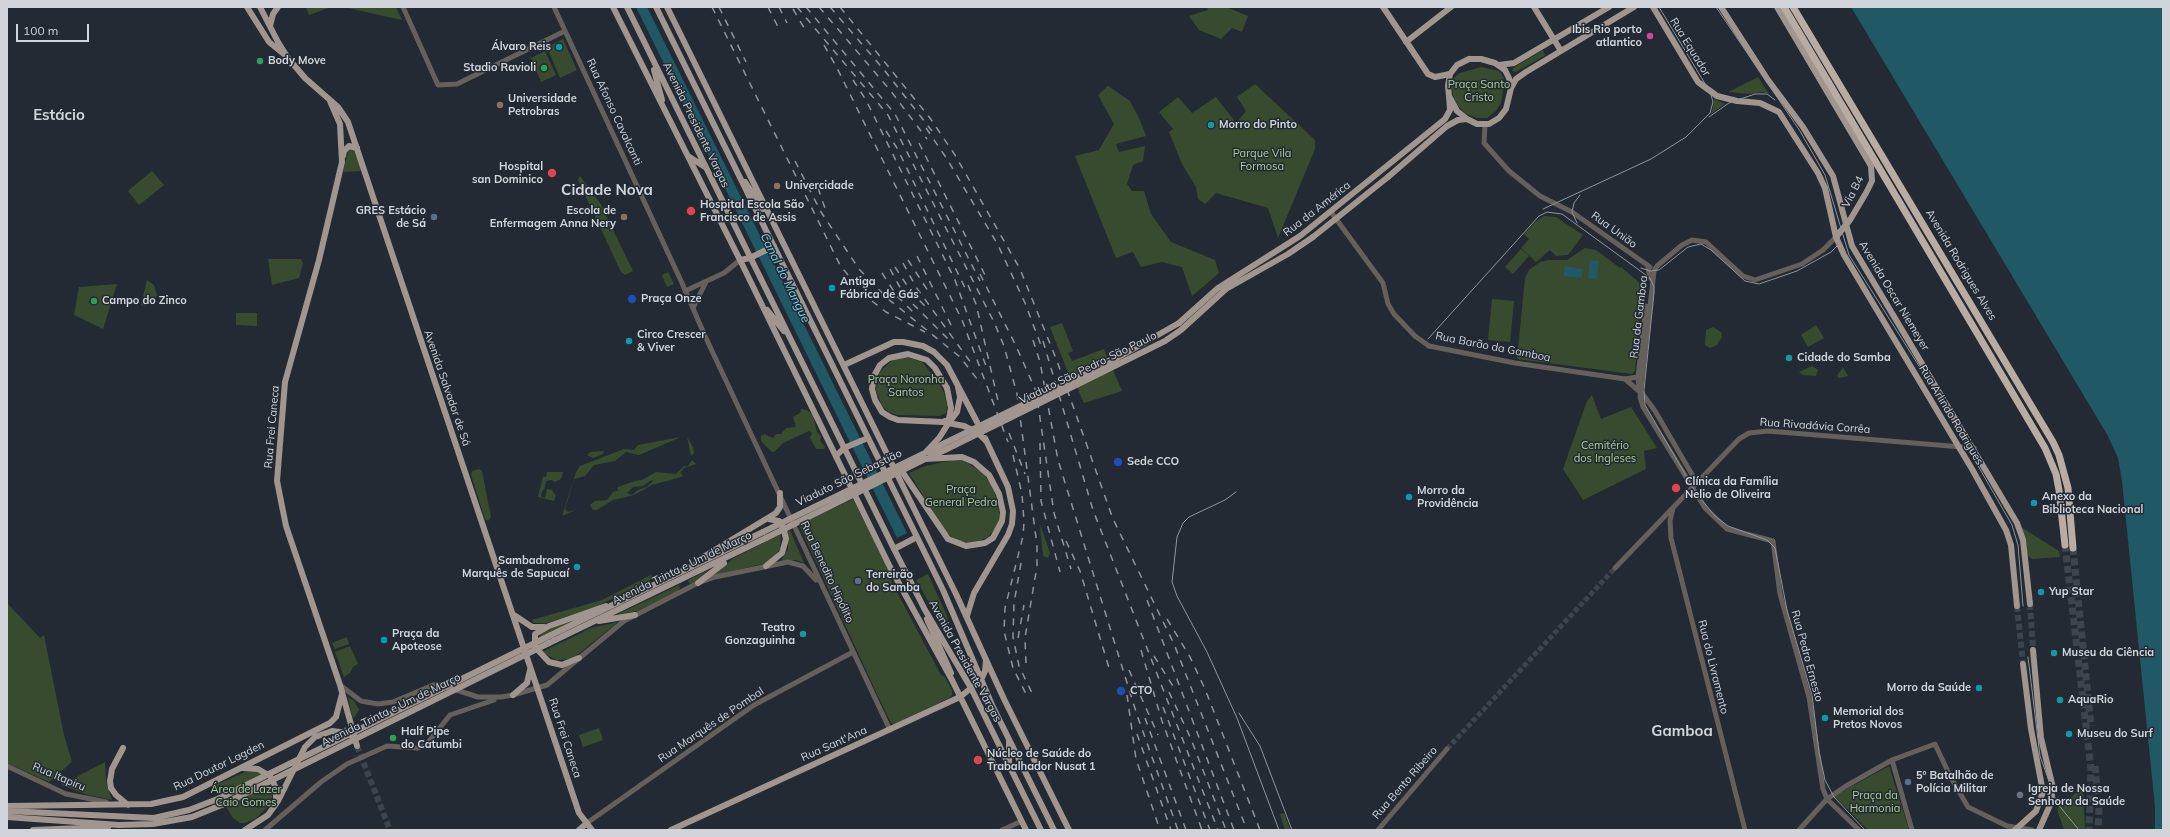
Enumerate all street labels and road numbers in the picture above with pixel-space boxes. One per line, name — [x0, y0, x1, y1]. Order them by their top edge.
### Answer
street label: Rua Equador — [1667, 15, 1713, 79]
street label: Rua Afonso Cavalcanti — [583, 57, 645, 167]
street label: Avenida Presidente Vargas — [660, 60, 732, 190]
street label: Via B4 — [1839, 174, 1867, 210]
street label: Rua da América — [1281, 179, 1353, 239]
street label: Avenida Rodrigues Alves — [1923, 207, 1999, 323]
street label: Rua União — [1589, 209, 1639, 251]
street label: Avenida Oscar Niemeyer — [1856, 239, 1932, 353]
street label: Rua da Gamboa — [1627, 275, 1651, 359]
street label: Avenida Salvador de Sá — [421, 328, 473, 448]
street label: Viaduto São Pedro-São Paulo — [1017, 329, 1159, 407]
street label: Rua Barão da Gamboa — [1434, 329, 1552, 365]
street label: Rua Arlindo Rodrigues — [1916, 363, 1986, 467]
street label: Rua Frei Caneca — [262, 385, 282, 469]
street label: Rua Rivadávia Corrêa — [1759, 416, 1871, 436]
street label: Viaduto São Sebastião — [794, 447, 904, 509]
street label: Rua Benedito Hipólito — [798, 519, 856, 625]
street label: Avenida Trinta e Um de Março — [610, 528, 754, 608]
street label: Avenida Presidente Vargas — [926, 598, 1004, 724]
street label: Rua Pedro Ernesto — [1788, 609, 1826, 703]
street label: Rua do Livramento — [1695, 619, 1731, 715]
street label: Avenida Trinta e Um de Março — [319, 670, 463, 750]
street label: Rua Marquês de Pombal — [656, 685, 766, 765]
street label: Rua Frei Caneca — [546, 696, 584, 780]
street label: Rua Sant'Ana — [799, 724, 869, 764]
street label: Rua Doutor Lagden — [171, 738, 267, 794]
street label: Rua Bento Ribeiro — [1370, 744, 1440, 822]
street label: Rua Itapiru — [31, 760, 87, 794]

